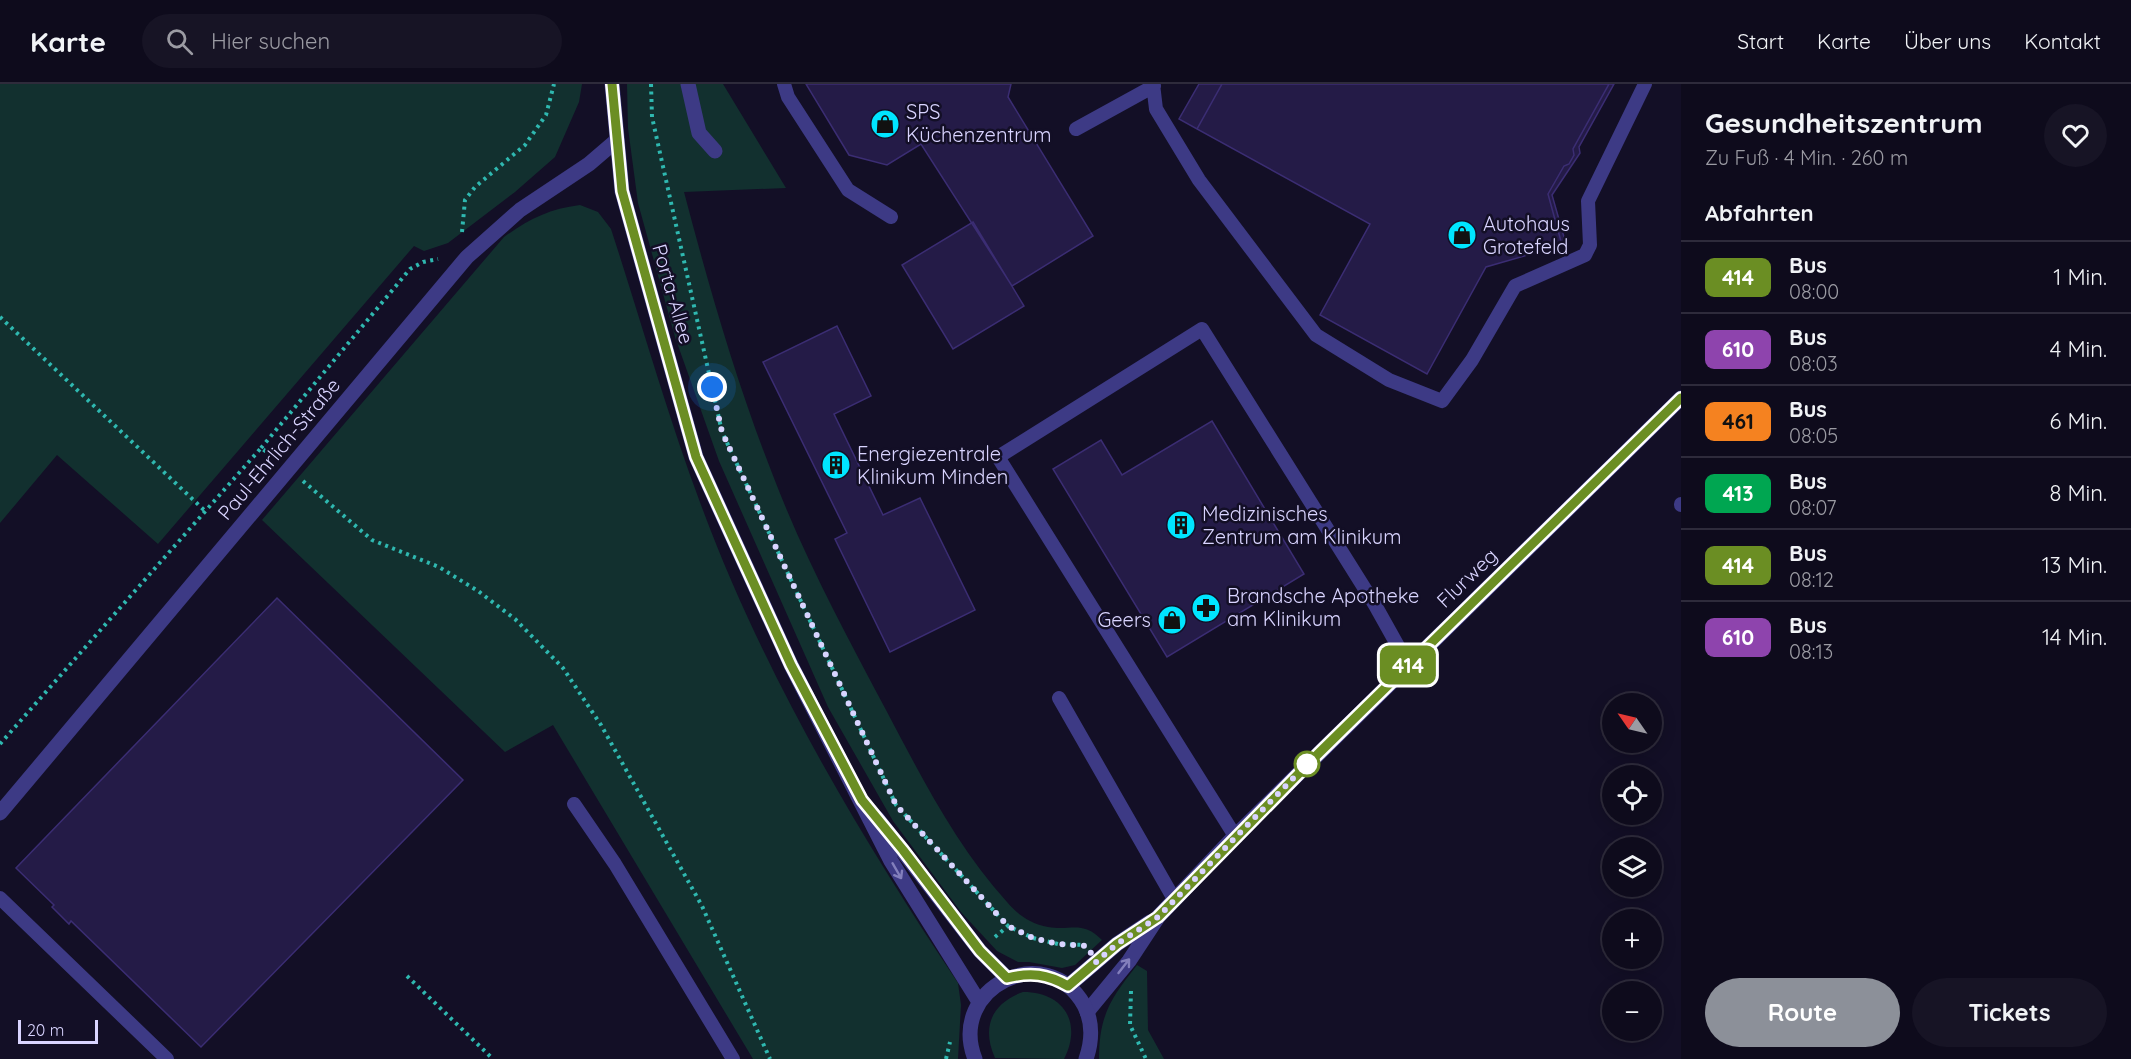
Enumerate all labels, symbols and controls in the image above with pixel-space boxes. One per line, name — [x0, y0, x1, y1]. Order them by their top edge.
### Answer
search box — [142, 14, 562, 68]
text: Karte — [30, 24, 106, 59]
icon: search — [163, 25, 196, 58]
text: Hier suchen — [211, 27, 330, 55]
text: Start — [1737, 28, 1784, 54]
text: Karte — [1817, 28, 1871, 54]
text: Über uns — [1904, 28, 1991, 54]
text: Kontakt — [2024, 28, 2101, 54]
place label: SPS Küchenzentrum — [906, 99, 1052, 147]
button: heart — [2044, 104, 2107, 167]
text: Gesundheitszentrum — [1705, 105, 1983, 140]
shop icon: SPS Küchenzentrum — [869, 108, 901, 140]
text: Zu Fuß · 4 Min. · 260 m — [1705, 145, 1908, 170]
text: Abfahrten — [1705, 199, 1814, 227]
place label: Autohaus Grotefeld — [1483, 211, 1570, 259]
shop icon: Autohaus Grotefeld — [1446, 219, 1478, 251]
street label: Porta-Allee — [647, 241, 700, 347]
text: Bus — [1789, 251, 1827, 279]
text: 1 Min. — [2053, 263, 2107, 291]
text: 414 — [1722, 264, 1754, 290]
text: 08:00 — [1789, 279, 1839, 304]
text: Bus — [1789, 323, 1827, 351]
text: 4 Min. — [2050, 335, 2107, 363]
text: 610 — [1722, 336, 1754, 362]
text: 08:03 — [1789, 351, 1838, 376]
your location — [697, 372, 727, 402]
street label: Paul-Ehrlich-Straße — [212, 373, 345, 525]
text: Bus — [1789, 395, 1827, 423]
text: 6 Min. — [2050, 407, 2107, 435]
text: 461 — [1722, 408, 1754, 434]
text: 08:05 — [1789, 423, 1838, 448]
place label: Energiezentrale Klinikum Minden — [857, 441, 1008, 489]
building icon: Energiezentrale Klinikum Minden — [820, 449, 852, 481]
text: Bus — [1789, 467, 1827, 495]
text: 8 Min. — [2050, 479, 2107, 507]
text: 413 — [1722, 480, 1754, 506]
text: 08:07 — [1789, 495, 1837, 520]
place label: Medizinisches Zentrum am Klinikum — [1202, 501, 1401, 549]
building icon: Medizinisches Zentrum am Klinikum — [1165, 509, 1197, 541]
text: Bus — [1789, 539, 1827, 567]
street label: Flurweg — [1431, 543, 1502, 613]
text: 13 Min. — [2042, 551, 2107, 579]
text: 414 — [1722, 552, 1754, 578]
text: 08:12 — [1789, 567, 1834, 592]
place label: Brandsche Apotheke am Klinikum — [1227, 583, 1419, 631]
pharmacy icon: Brandsche Apotheke am Klinikum — [1190, 592, 1222, 624]
shop icon: Geers — [1156, 604, 1188, 636]
place label: Geers — [1097, 607, 1151, 632]
text: Bus — [1789, 611, 1827, 639]
text: 14 Min. — [2042, 623, 2107, 651]
text: 610 — [1722, 624, 1754, 650]
text: 08:13 — [1789, 639, 1833, 664]
line badge: 414 — [1374, 646, 1442, 684]
text: 414 — [1392, 652, 1424, 678]
north arrow — [1602, 693, 1662, 753]
map controls — [1602, 693, 1662, 1041]
unlabelled marker — [1294, 751, 1320, 777]
button: locate — [1602, 765, 1662, 825]
button: layers — [1602, 837, 1662, 897]
one-way arrow — [891, 862, 903, 879]
button: + — [1602, 909, 1662, 969]
one-way arrow — [1117, 959, 1130, 975]
button: Route — [1705, 978, 1900, 1047]
button: Tickets — [1912, 978, 2107, 1047]
button: − — [1602, 981, 1662, 1041]
scale bar — [18, 1017, 98, 1044]
text: 20 m — [27, 1020, 64, 1040]

